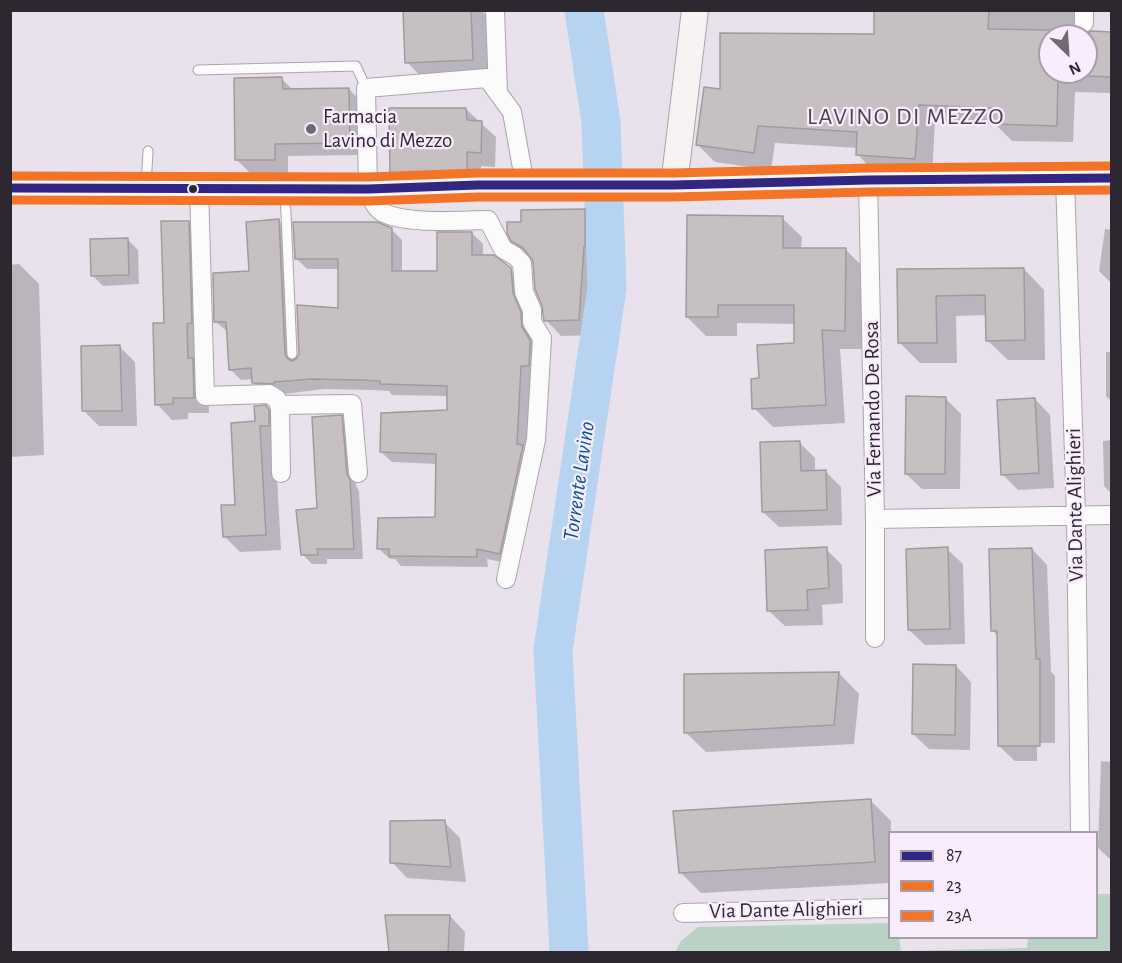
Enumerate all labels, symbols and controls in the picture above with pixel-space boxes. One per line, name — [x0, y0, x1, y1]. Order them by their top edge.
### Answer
north arrow — [1038, 24, 1098, 84]
text: N — [1066, 59, 1083, 78]
district label: LAVINO DI MEZZO — [807, 103, 1005, 131]
place label: Farmacia Lavino di Mezzo — [323, 104, 452, 154]
marker: Farmacia Lavino di Mezzo — [304, 122, 318, 136]
unlabelled marker — [187, 183, 199, 195]
street label: Via Fernando De Rosa — [859, 321, 887, 497]
water label: Torrente Lavino — [558, 420, 600, 542]
street label: Via Dante Alighieri — [1061, 428, 1089, 582]
legend — [888, 831, 1098, 939]
text: 87 — [946, 847, 962, 865]
text: 23 — [946, 877, 962, 895]
street label: Via Dante Alighieri — [709, 896, 863, 924]
text: 23A — [946, 907, 972, 925]

